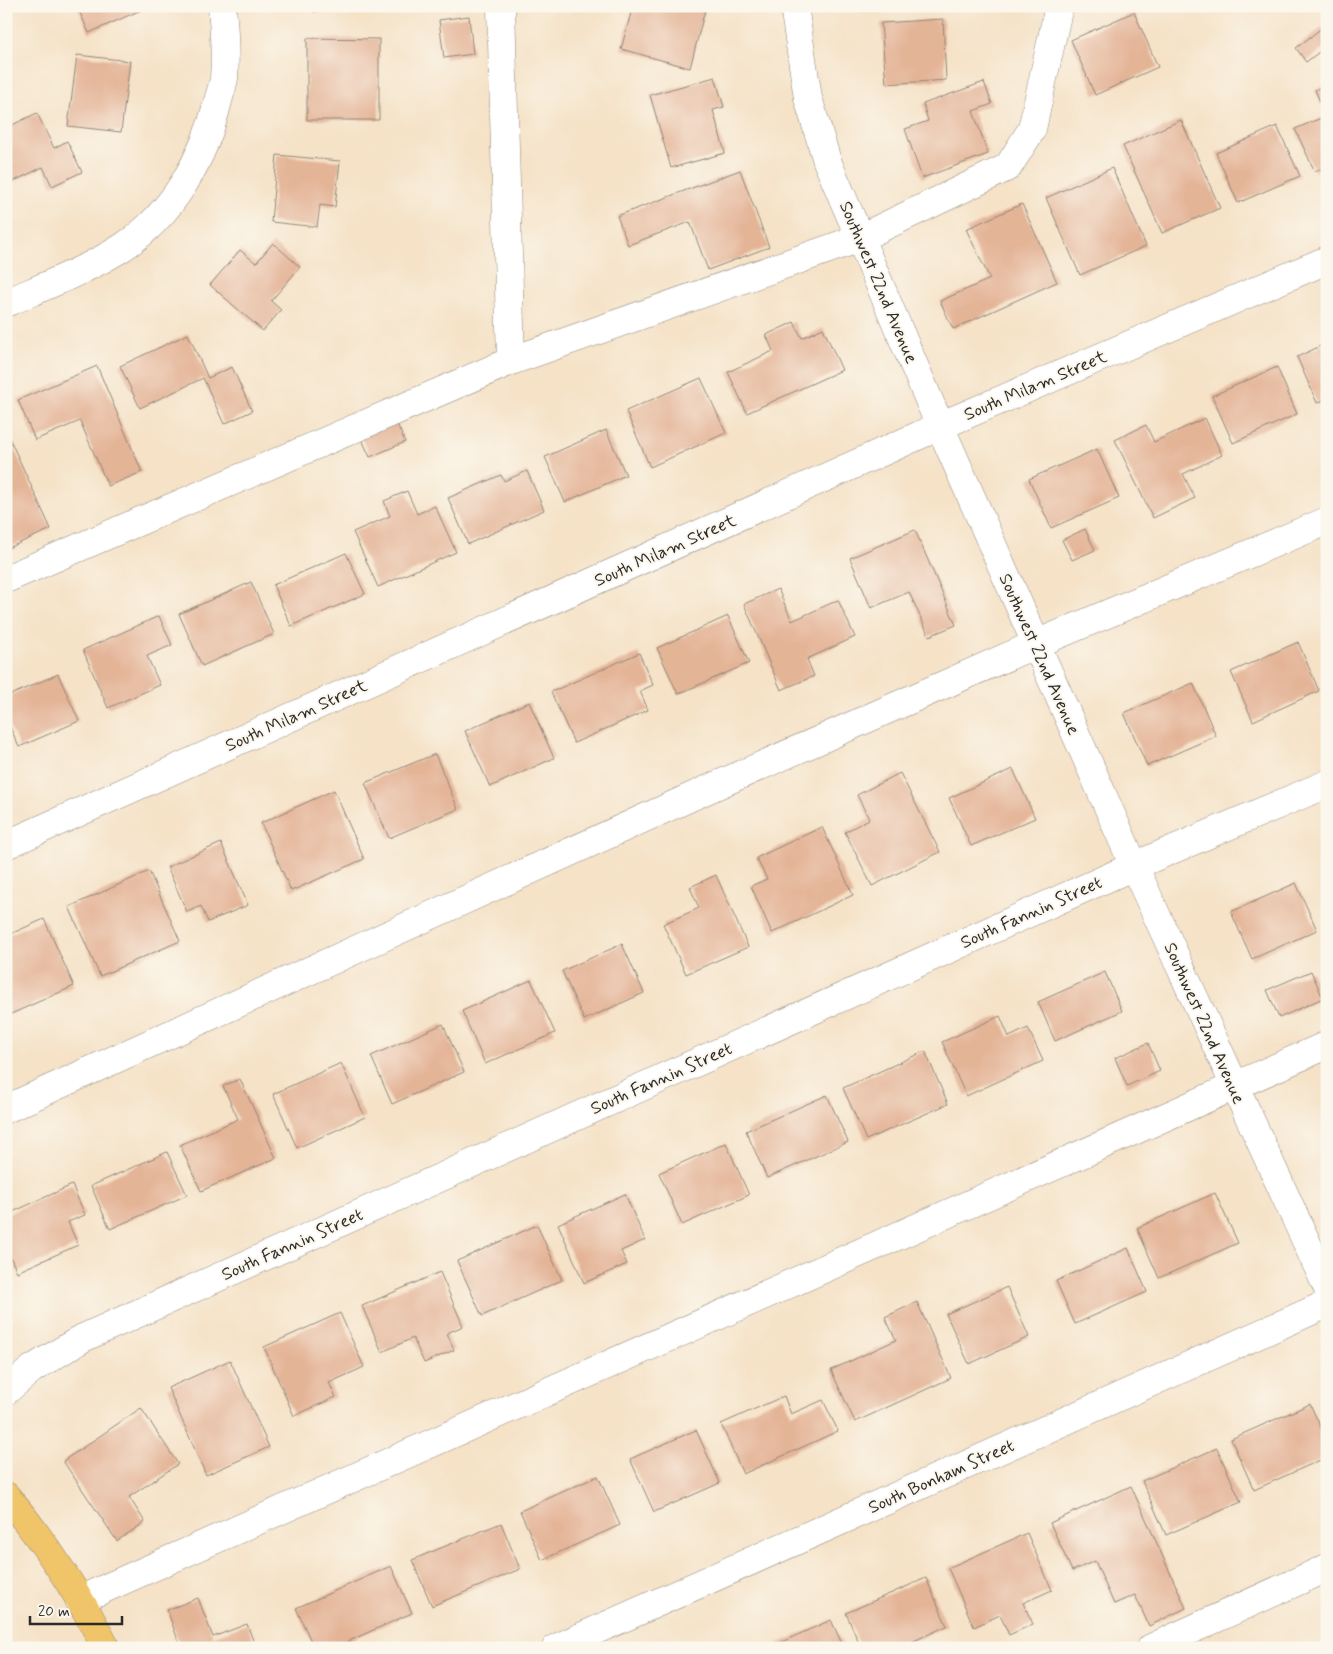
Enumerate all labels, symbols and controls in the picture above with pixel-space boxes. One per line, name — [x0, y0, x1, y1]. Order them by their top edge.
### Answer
street label: Southwest 22nd Avenue — [833, 197, 923, 367]
street label: South Milam Street — [960, 345, 1111, 427]
street label: South Milam Street — [591, 509, 741, 593]
street label: Southwest 22nd Avenue — [993, 570, 1086, 739]
street label: South Milam Street — [222, 674, 372, 758]
street label: South Fannin Street — [957, 871, 1106, 955]
street label: Southwest 22nd Avenue — [1158, 939, 1251, 1108]
street label: South Fannin Street — [587, 1037, 736, 1121]
street label: South Fannin Street — [218, 1203, 367, 1287]
street label: South Bonham Street — [864, 1434, 1019, 1520]
scale bar — [30, 1594, 122, 1626]
text: 20 m — [38, 1602, 70, 1622]

